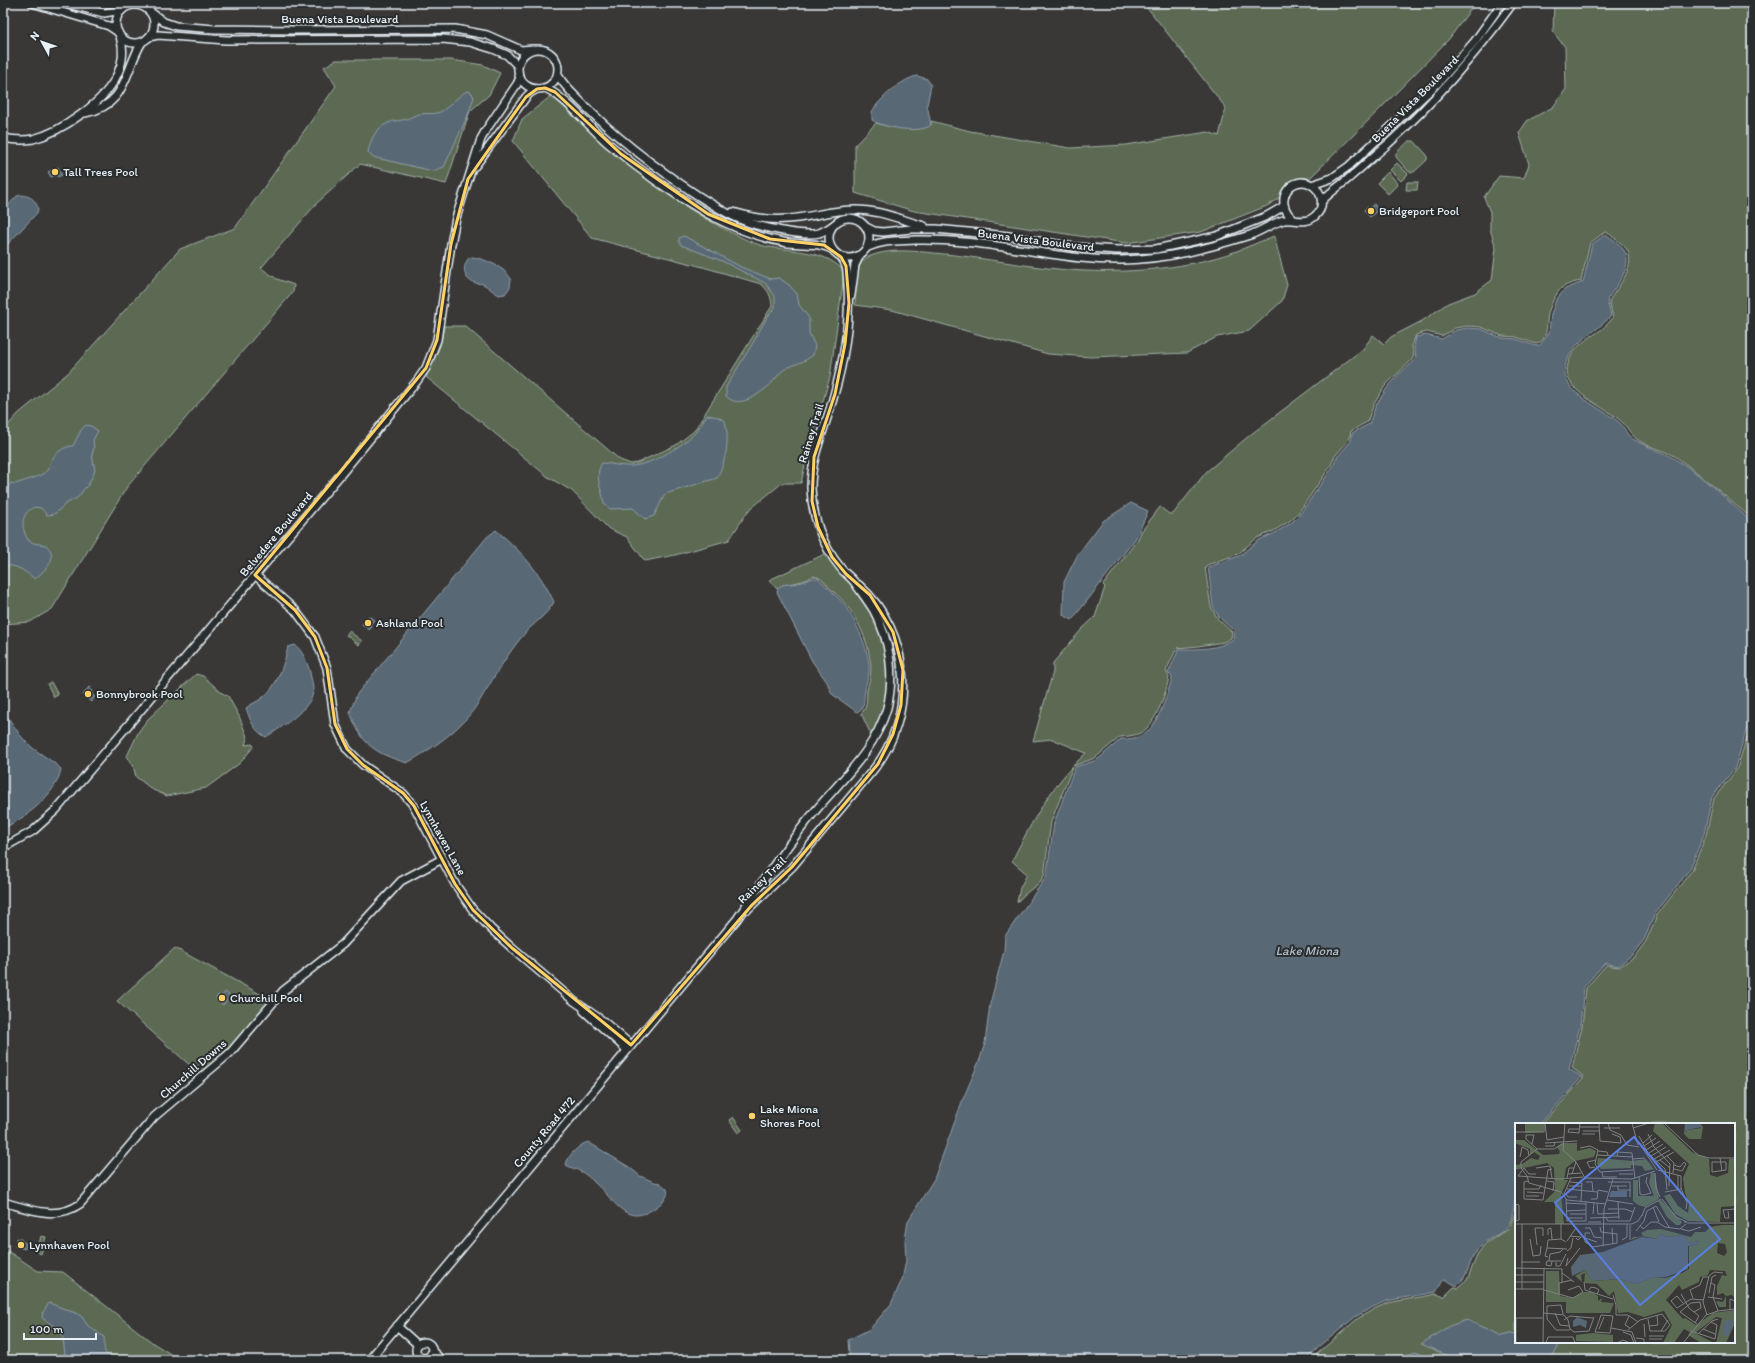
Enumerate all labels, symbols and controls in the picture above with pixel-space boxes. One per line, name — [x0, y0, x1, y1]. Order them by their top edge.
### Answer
street label: Buena Vista Boulevard — [281, 12, 399, 26]
north arrow — [22, 22, 62, 62]
text: N — [27, 29, 42, 43]
street label: Buena Vista Boulevard — [1369, 52, 1462, 145]
place label: Tall Trees Pool — [63, 165, 139, 179]
marker: Tall Trees Pool — [50, 167, 60, 177]
place label: Bridgeport Pool — [1379, 204, 1460, 218]
marker: Bridgeport Pool — [1366, 206, 1376, 216]
street label: Buena Vista Boulevard — [977, 226, 1095, 254]
street label: Rainey Trail — [795, 401, 827, 465]
street label: Belvedere Boulevard — [237, 488, 316, 579]
place label: Ashland Pool — [376, 616, 444, 630]
marker: Ashland Pool — [363, 618, 373, 628]
place label: Bonnybrook Pool — [96, 687, 183, 701]
marker: Bonnybrook Pool — [83, 689, 93, 699]
street label: Lynnhaven Lane — [417, 798, 469, 878]
street label: Rainey Trail — [735, 853, 789, 906]
water label: Lake Miona — [1276, 943, 1339, 958]
place label: Churchill Pool — [230, 991, 303, 1005]
marker: Churchill Pool — [217, 993, 227, 1003]
street label: Churchill Downs — [157, 1036, 229, 1102]
street label: County Road 472 — [510, 1093, 578, 1170]
place label: Lake Miona Shores Pool — [760, 1102, 821, 1130]
marker: Lake Miona Shores Pool — [747, 1111, 757, 1121]
inset map — [1515, 1123, 1735, 1343]
place label: Lynnhaven Pool — [29, 1238, 110, 1252]
marker: Lynnhaven Pool — [16, 1240, 26, 1250]
scale bar — [24, 1315, 96, 1341]
text: 100 m — [30, 1322, 63, 1336]

